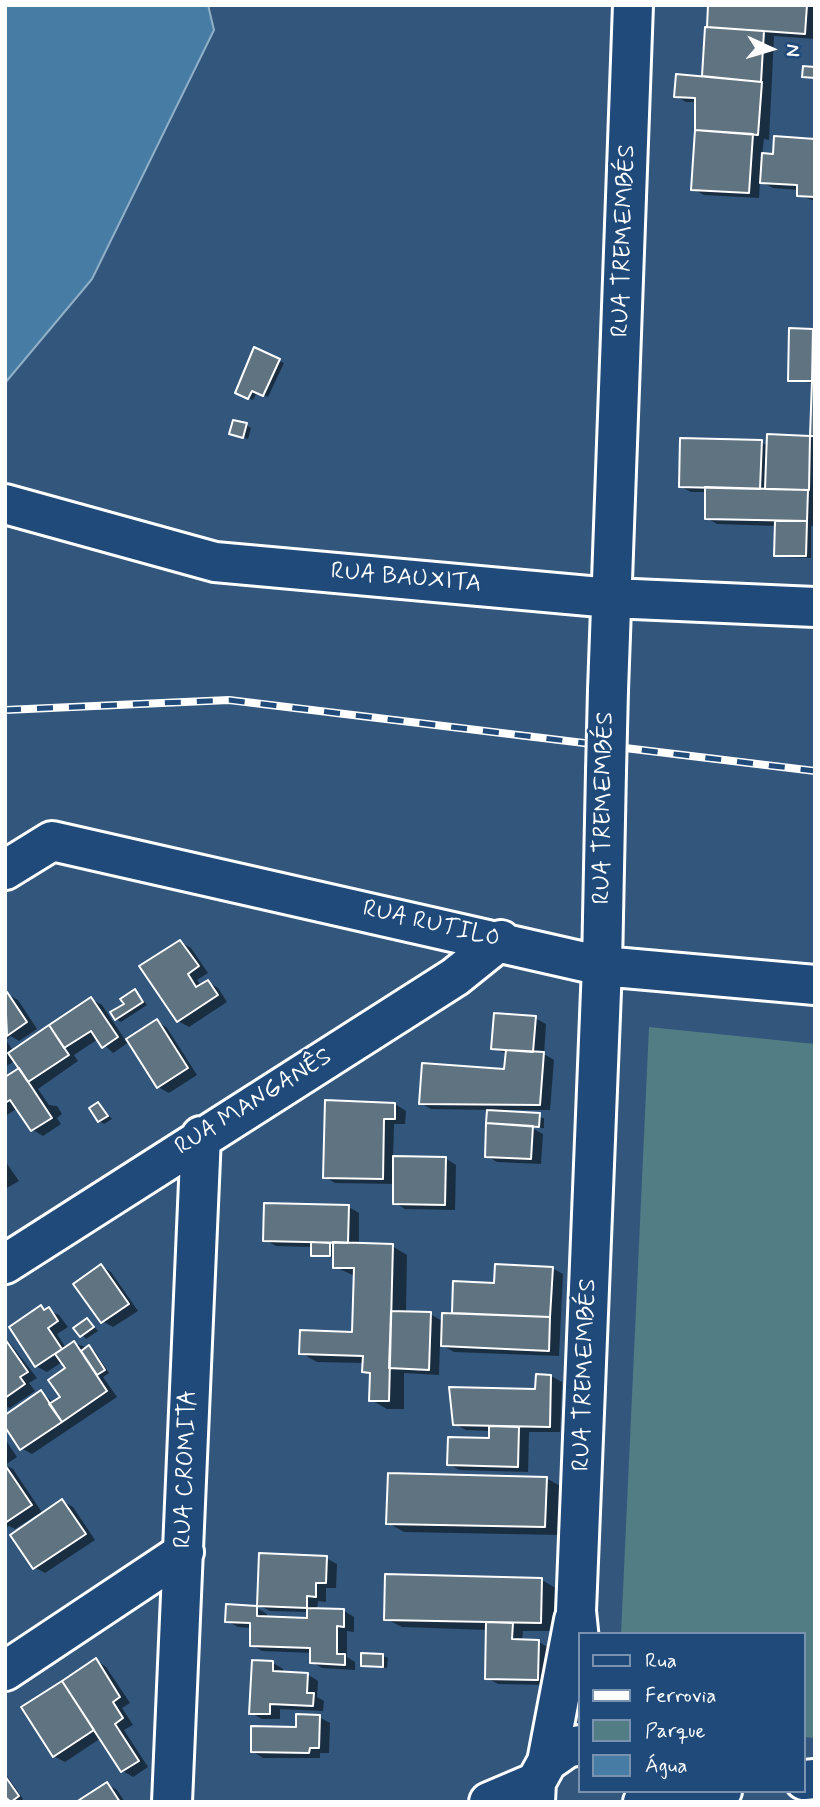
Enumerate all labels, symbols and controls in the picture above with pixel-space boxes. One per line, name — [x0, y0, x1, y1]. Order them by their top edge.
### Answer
north arrow — [736, 14, 806, 84]
text: N — [780, 43, 805, 58]
street label: RUA TREMEMBÉS — [607, 144, 643, 338]
street label: RUA BAUXITA — [329, 558, 483, 600]
street label: RUA TREMEMBÉS — [589, 711, 621, 905]
street label: RUA RUTILO — [360, 895, 502, 955]
street label: RUA MANGANÊS — [170, 1043, 338, 1163]
street label: RUA TREMEMBÉS — [568, 1278, 604, 1472]
street label: RUA CROMITA — [170, 1389, 204, 1549]
legend — [578, 1632, 806, 1793]
text: Rua — [645, 1647, 677, 1675]
text: Ferrovia — [645, 1682, 716, 1710]
text: Parque — [645, 1717, 705, 1745]
text: Água — [645, 1752, 687, 1780]

